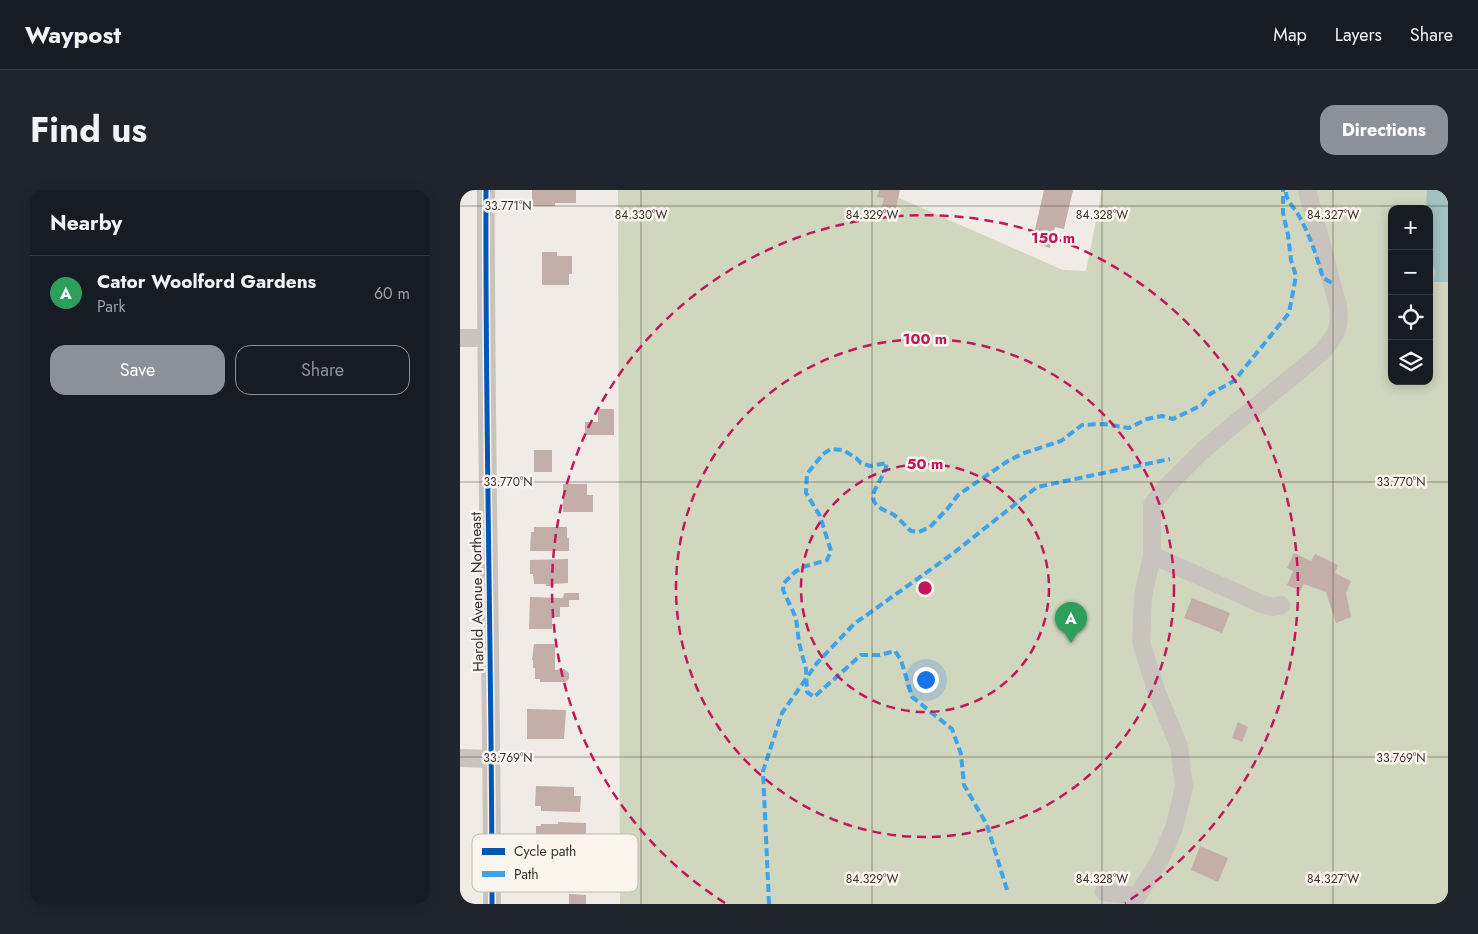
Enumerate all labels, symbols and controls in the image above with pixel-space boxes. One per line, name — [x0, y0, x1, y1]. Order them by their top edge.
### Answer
text: Waypost — [25, 17, 121, 52]
text: Map — [1273, 22, 1307, 48]
text: Layers — [1335, 22, 1382, 48]
text: Share — [1410, 22, 1453, 48]
text: Find us — [30, 105, 147, 155]
button: Directions — [1320, 105, 1448, 155]
text: 33.771°N — [484, 197, 532, 215]
map controls — [1388, 205, 1433, 385]
button: + — [1388, 205, 1433, 250]
text: 84.330°W — [615, 206, 667, 224]
text: 84.329°W — [846, 206, 898, 224]
text: 84.328°W — [1076, 206, 1128, 224]
text: 84.327°W — [1307, 206, 1359, 224]
text: Nearby — [50, 208, 122, 238]
text: 150 m — [1031, 227, 1075, 249]
button: − — [1388, 250, 1433, 295]
text: Cator Woolford Gardens — [97, 268, 316, 295]
text: A — [60, 282, 72, 305]
text: 60 m — [374, 282, 410, 305]
text: Park — [97, 295, 126, 318]
button: locate — [1388, 295, 1433, 340]
text: 100 m — [903, 328, 947, 350]
button: layers — [1388, 340, 1433, 385]
button: Save — [50, 345, 225, 395]
button: Share — [235, 345, 410, 395]
text: 50 m — [907, 453, 943, 475]
text: 33.770°N — [484, 473, 532, 491]
text: 33.770°N — [1377, 473, 1425, 491]
street label: Harold Avenue Northeast — [465, 512, 489, 672]
centre of rings — [916, 579, 934, 597]
pin: A — [1055, 602, 1087, 643]
your location — [913, 667, 939, 693]
text: 33.769°N — [483, 749, 533, 767]
text: 33.769°N — [1376, 749, 1426, 767]
legend — [472, 834, 638, 892]
text: Cycle path — [514, 841, 576, 861]
text: Path — [514, 864, 539, 884]
text: 84.329°W — [846, 870, 898, 888]
text: 84.328°W — [1076, 870, 1128, 888]
text: 84.327°W — [1307, 870, 1359, 888]

